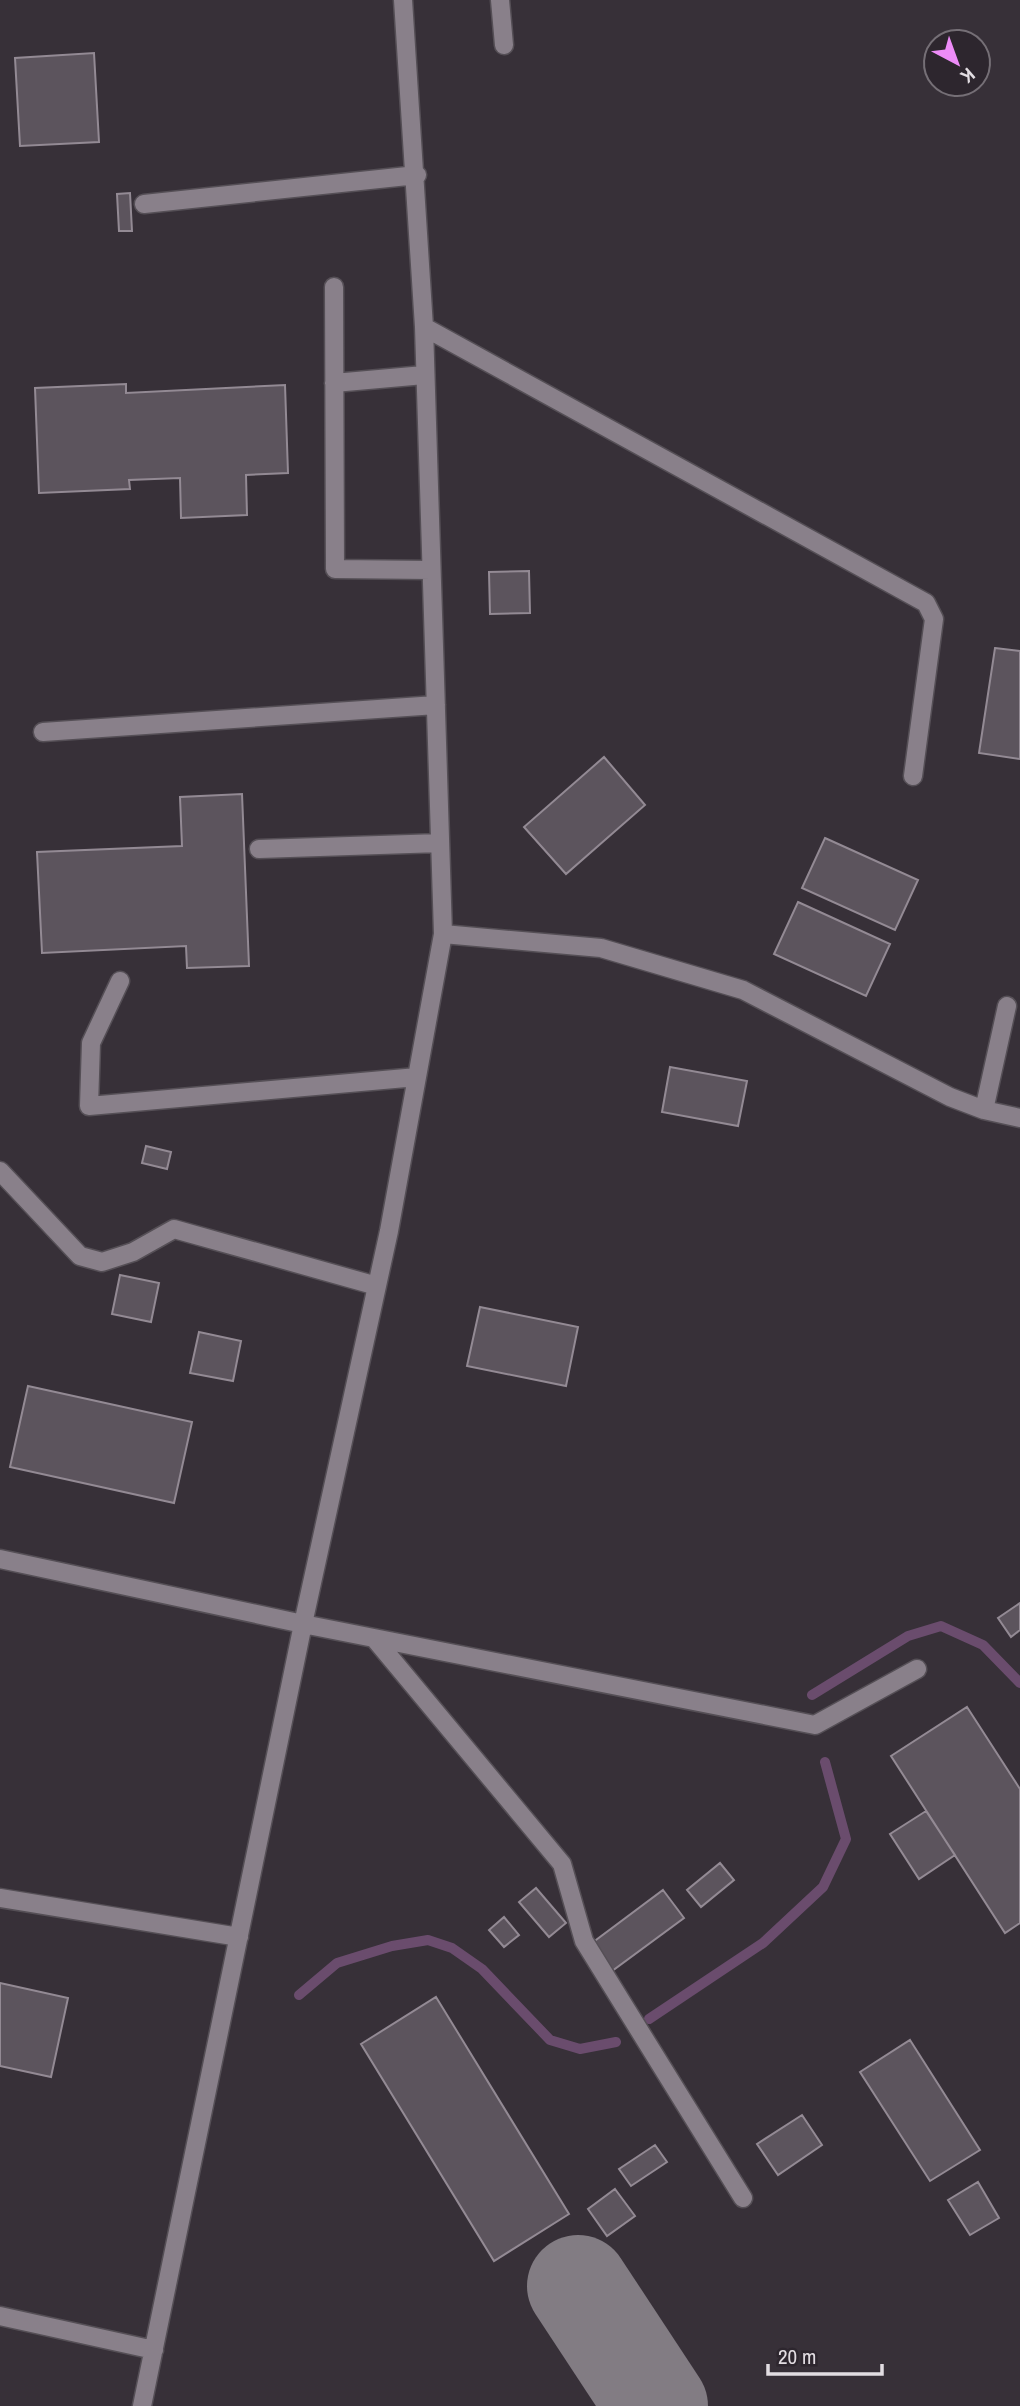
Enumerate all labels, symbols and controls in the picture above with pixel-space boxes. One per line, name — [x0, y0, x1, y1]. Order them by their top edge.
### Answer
north arrow — [922, 28, 992, 98]
text: K — [955, 62, 981, 90]
scale bar — [768, 2332, 882, 2376]
text: 20 m — [778, 2342, 816, 2371]

